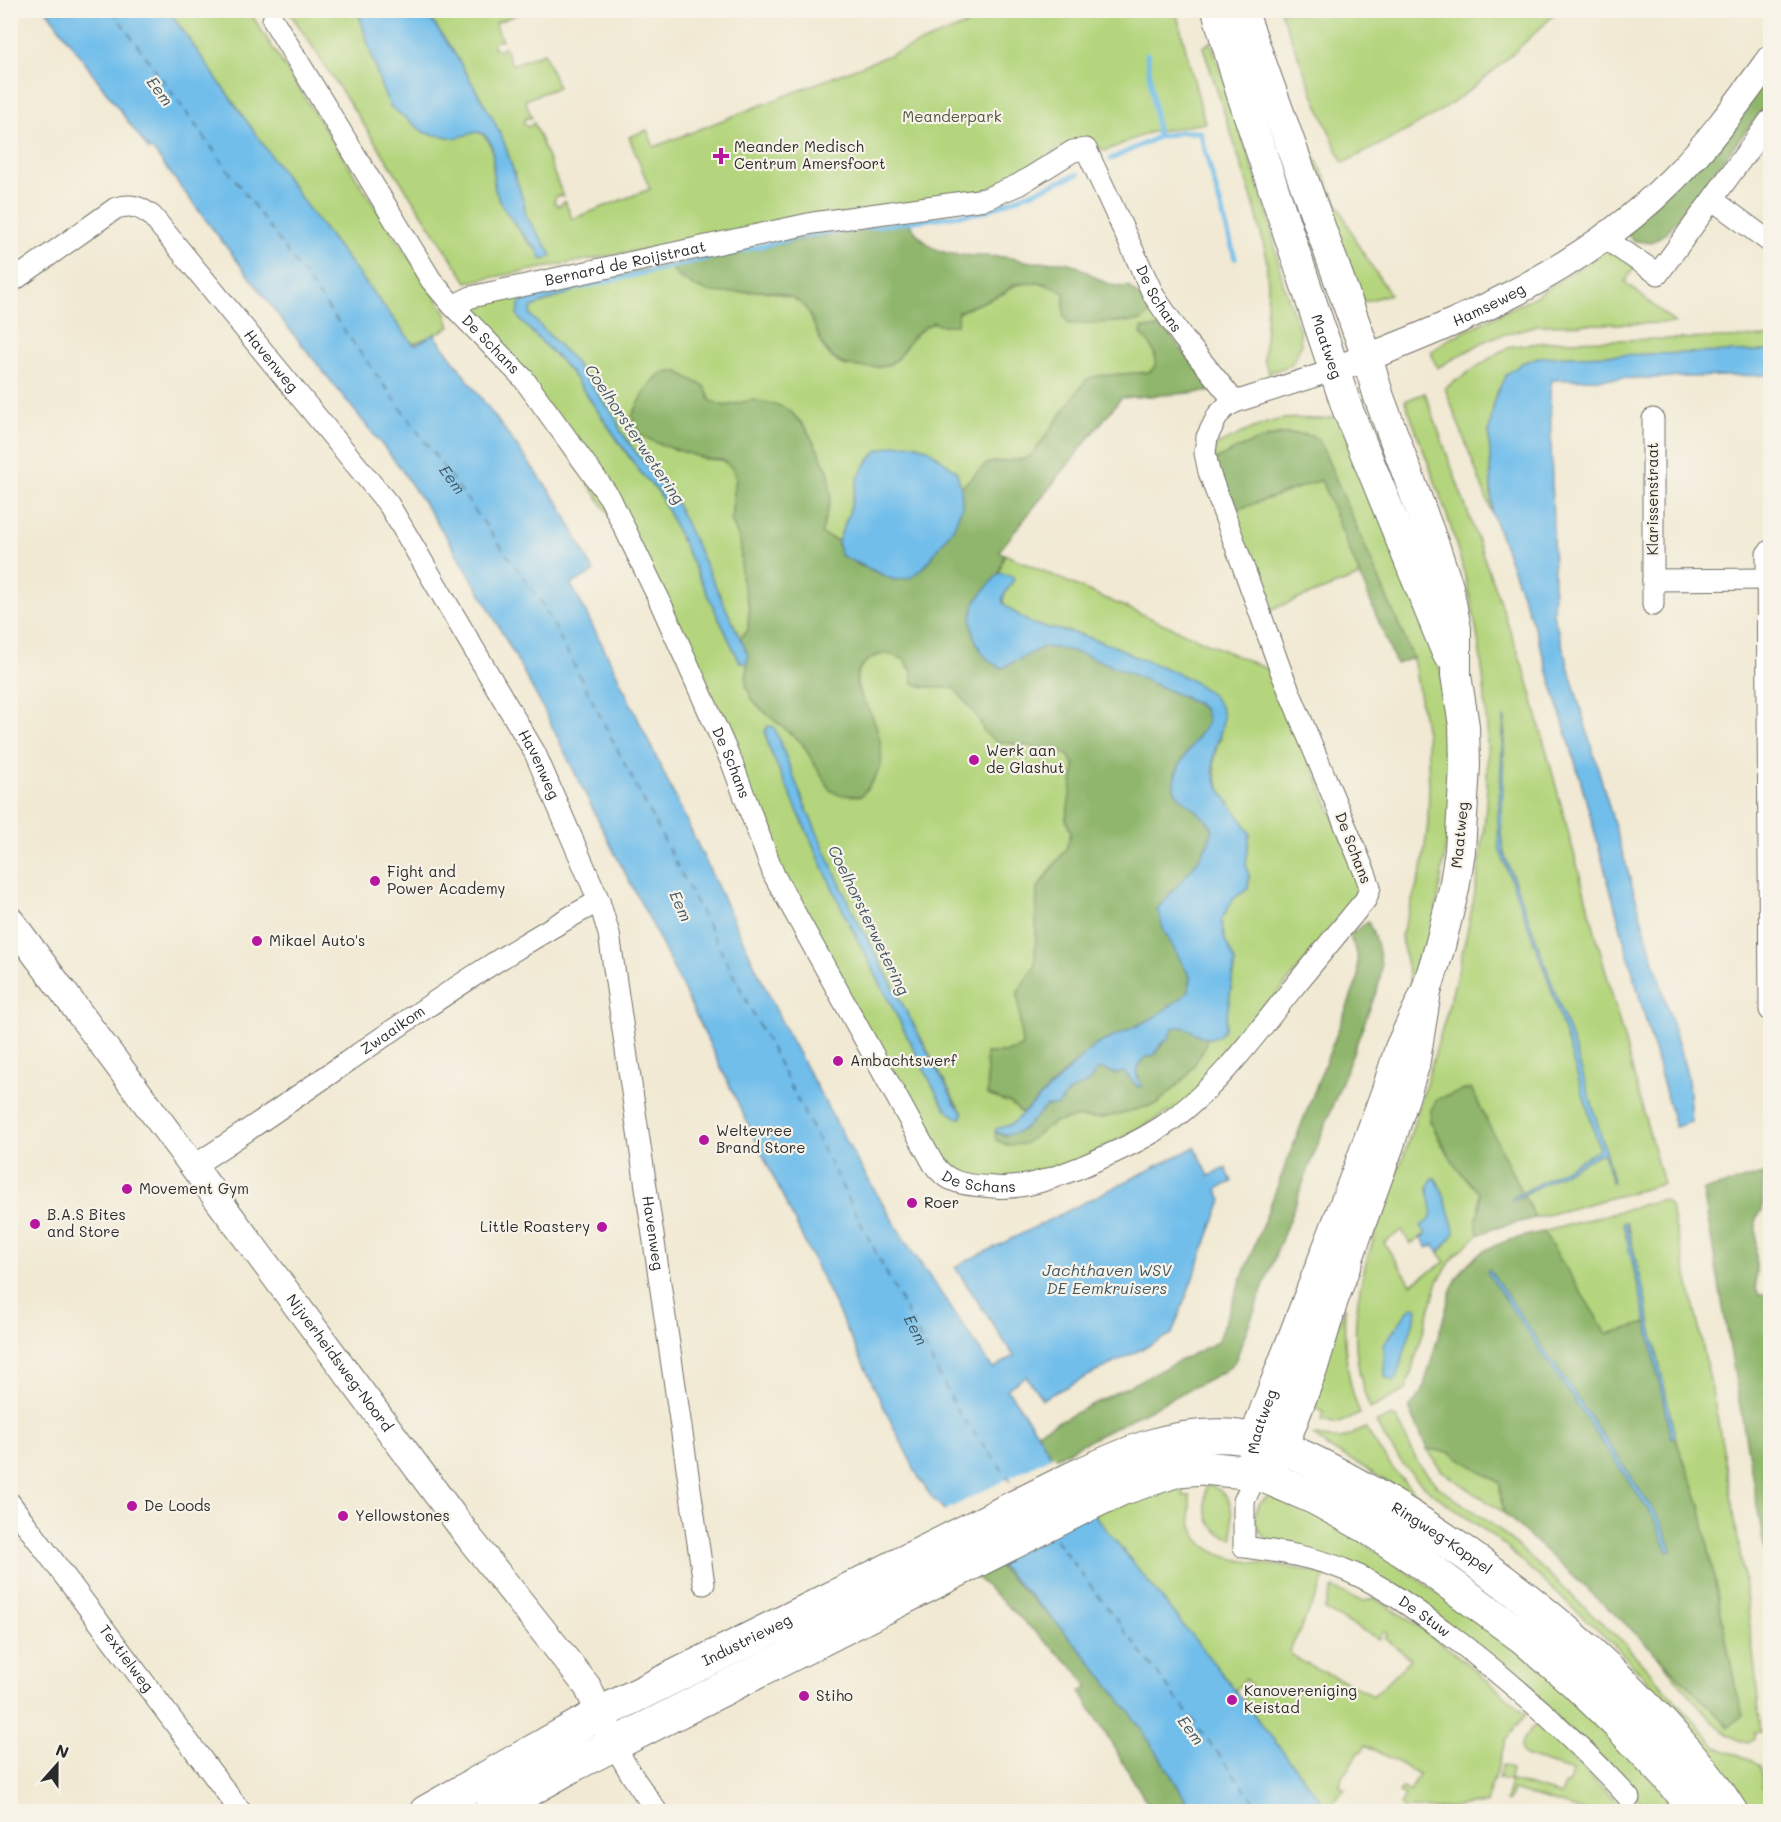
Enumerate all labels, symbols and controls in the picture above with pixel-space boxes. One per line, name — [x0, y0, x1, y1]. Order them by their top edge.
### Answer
water label: Eem — [142, 72, 178, 110]
park label: Meanderpark — [902, 106, 1002, 126]
place label: Meander Medisch Centrum Amersfoort — [734, 136, 886, 173]
marker: Meander Medisch Centrum Amersfoort — [712, 147, 730, 165]
street label: Bernard de Roijstraat — [543, 235, 707, 290]
street label: De Schans — [1132, 262, 1187, 336]
street label: Hamseweg — [1449, 278, 1528, 330]
street label: De Schans — [458, 310, 525, 378]
street label: Maatweg — [1307, 311, 1348, 381]
street label: Havenweg — [240, 325, 303, 396]
water label: Coelhorsterwetering — [581, 360, 690, 508]
street label: Klarissenstraat — [1642, 442, 1662, 556]
water label: Eem — [435, 460, 471, 498]
street label: De Schans — [708, 724, 755, 801]
street label: Havenweg — [514, 725, 565, 802]
place label: Werk aan de Glashut — [986, 740, 1064, 777]
marker: Werk aan de Glashut — [967, 753, 981, 767]
street label: Maatweg — [1446, 800, 1472, 869]
street label: De Schans — [1331, 809, 1377, 886]
water label: Coelhorsterwetering — [824, 841, 915, 998]
place label: Fight and Power Academy — [387, 861, 506, 898]
marker: Fight and Power Academy — [368, 874, 382, 888]
water label: Eem — [665, 887, 698, 925]
place label: Mikael Auto's — [269, 930, 365, 950]
marker: Mikael Auto's — [250, 934, 264, 948]
street label: Zwaaikom — [356, 1000, 428, 1059]
place label: Ambachtswerf — [850, 1050, 958, 1070]
marker: Ambachtswerf — [831, 1054, 845, 1068]
place label: Weltevree Brand Store — [716, 1120, 806, 1157]
marker: Weltevree Brand Store — [697, 1133, 711, 1147]
street label: De Schans — [938, 1165, 1016, 1197]
place label: Movement Gym — [139, 1178, 249, 1198]
marker: Movement Gym — [120, 1182, 134, 1196]
place label: Roer — [924, 1192, 959, 1212]
street label: Havenweg — [638, 1194, 669, 1272]
marker: Roer — [905, 1196, 919, 1210]
place label: B.A.S Bites and Store — [47, 1204, 126, 1241]
place label: Little Roastery — [480, 1216, 590, 1236]
marker: B.A.S Bites and Store — [28, 1217, 42, 1231]
marker: Little Roastery — [595, 1220, 609, 1234]
water label: Jachthaven WSV DE Eemkruisers — [1042, 1259, 1172, 1298]
street label: Nijverheidsweg-Noord — [282, 1290, 398, 1435]
water label: Eem — [900, 1311, 933, 1349]
street label: Maatweg — [1243, 1386, 1281, 1455]
place label: De Loods — [144, 1495, 211, 1515]
street label: Ringweg-Koppel — [1388, 1497, 1496, 1578]
marker: De Loods — [125, 1499, 139, 1513]
place label: Yellowstones — [355, 1505, 450, 1525]
marker: Yellowstones — [336, 1509, 350, 1523]
street label: De Stuw — [1395, 1590, 1455, 1641]
street label: Industrieweg — [698, 1609, 795, 1670]
street label: Textielweg — [95, 1620, 159, 1696]
place label: Kanovereniging Keistad — [1244, 1680, 1357, 1717]
place label: Stiho — [816, 1685, 853, 1705]
marker: Stiho — [797, 1689, 811, 1703]
marker: Kanovereniging Keistad — [1225, 1693, 1239, 1707]
water label: Eem — [1173, 1711, 1209, 1749]
north arrow — [27, 1735, 87, 1795]
text: N — [53, 1739, 72, 1763]

